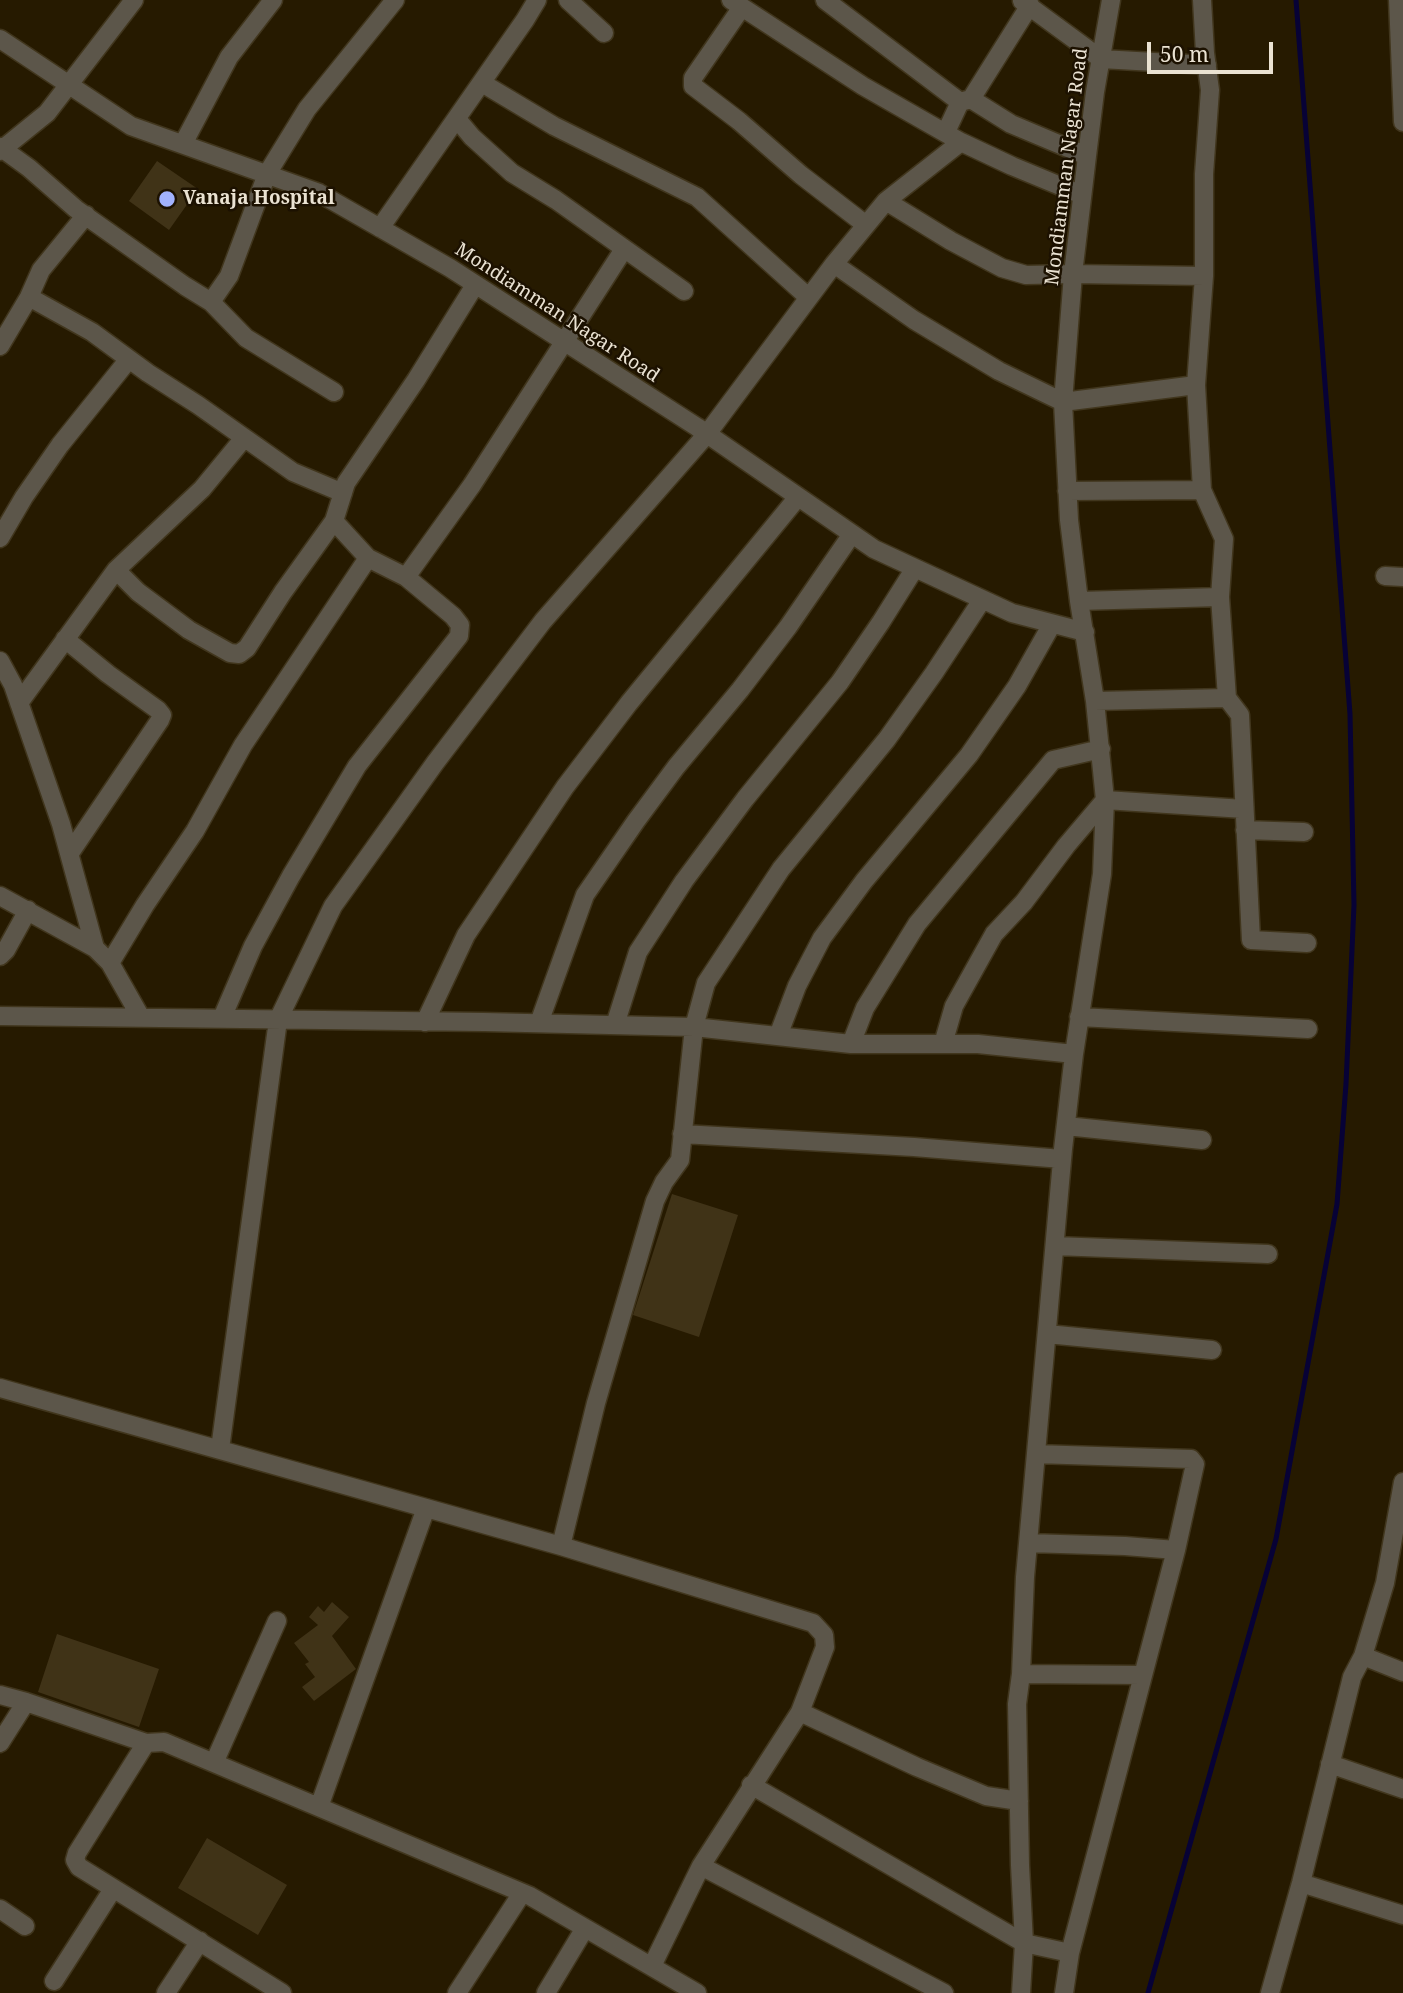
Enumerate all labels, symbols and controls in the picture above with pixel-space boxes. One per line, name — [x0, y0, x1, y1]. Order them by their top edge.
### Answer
scale bar — [1151, 28, 1277, 72]
text: 50 m — [1160, 40, 1209, 68]
street label: Mondiamman Nagar Road — [1041, 47, 1093, 287]
place label: Vanaja Hospital — [183, 188, 335, 210]
marker: Vanaja Hospital — [157, 189, 177, 209]
street label: Mondiamman Nagar Road — [451, 238, 663, 388]

